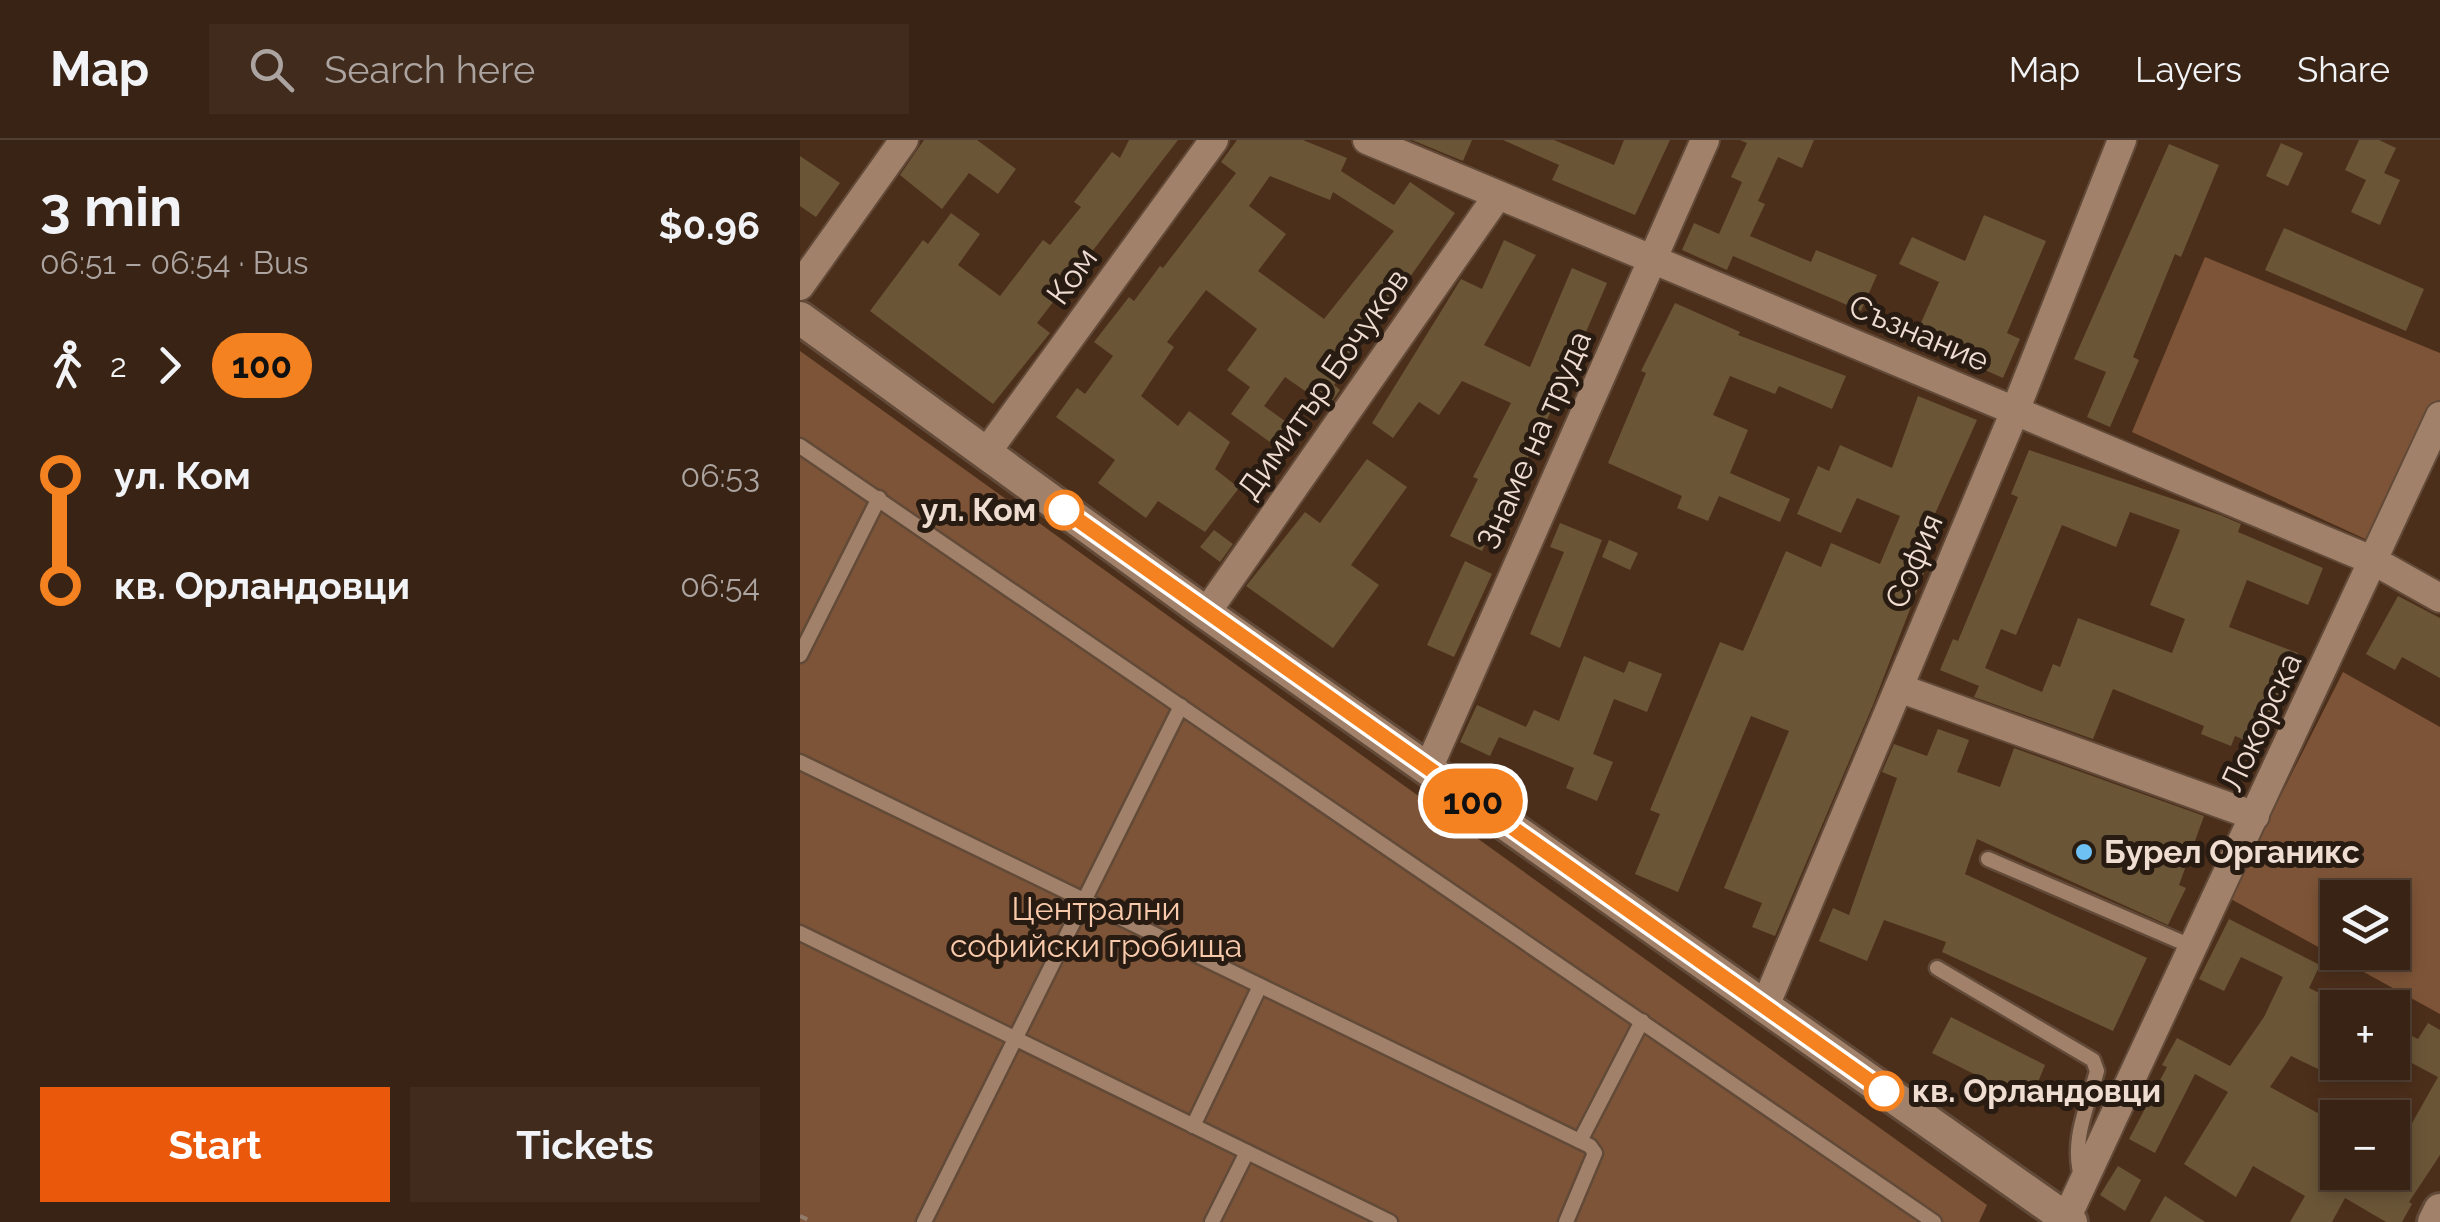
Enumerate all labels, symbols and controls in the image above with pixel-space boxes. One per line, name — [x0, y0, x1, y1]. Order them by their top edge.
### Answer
search box — [209, 24, 909, 114]
text: Map — [50, 41, 149, 97]
icon: search — [244, 42, 299, 97]
text: Search here — [324, 47, 535, 92]
text: Map — [2009, 49, 2080, 90]
text: Layers — [2135, 49, 2242, 90]
text: Share — [2297, 49, 2390, 90]
text: 3 min — [40, 174, 182, 239]
text: $0.96 — [659, 203, 760, 248]
street label: Ком — [1039, 240, 1104, 311]
text: 06:51 – 06:54 · Bus — [40, 244, 309, 281]
street label: Димитър Бочуков — [1229, 262, 1416, 506]
street label: Съзнание — [1844, 287, 1995, 378]
street label: Знаме на труда — [1469, 325, 1598, 555]
icon: walk — [40, 338, 95, 393]
icon: forward — [142, 338, 197, 393]
text: 100 — [232, 345, 292, 386]
text: 2 — [110, 347, 127, 384]
text: ул. Ком — [114, 453, 251, 498]
text: 06:53 — [681, 457, 760, 494]
place label: ул. Ком — [921, 491, 1036, 528]
marker: ул. Ком — [1045, 491, 1083, 529]
street label: София — [1877, 508, 1950, 614]
text: кв. Орландовци — [114, 563, 410, 608]
text: 06:54 — [680, 567, 760, 604]
street label: Локорска — [2212, 647, 2309, 797]
line badge: 100 — [1416, 768, 1530, 834]
text: 100 — [1443, 781, 1503, 822]
place label: Бурел Органикс — [2104, 833, 2360, 870]
marker: Бурел Органикс — [2073, 841, 2095, 863]
map controls — [2320, 880, 2410, 1190]
button: layers — [2320, 880, 2410, 970]
park label: Централни софийски гробища — [950, 890, 1242, 964]
button: + — [2320, 990, 2410, 1080]
marker: кв. Орландовци — [1865, 1072, 1903, 1110]
place label: кв. Орландовци — [1912, 1072, 2161, 1109]
button: Start — [40, 1087, 390, 1202]
button: Tickets — [410, 1087, 760, 1202]
button: − — [2320, 1100, 2410, 1190]

